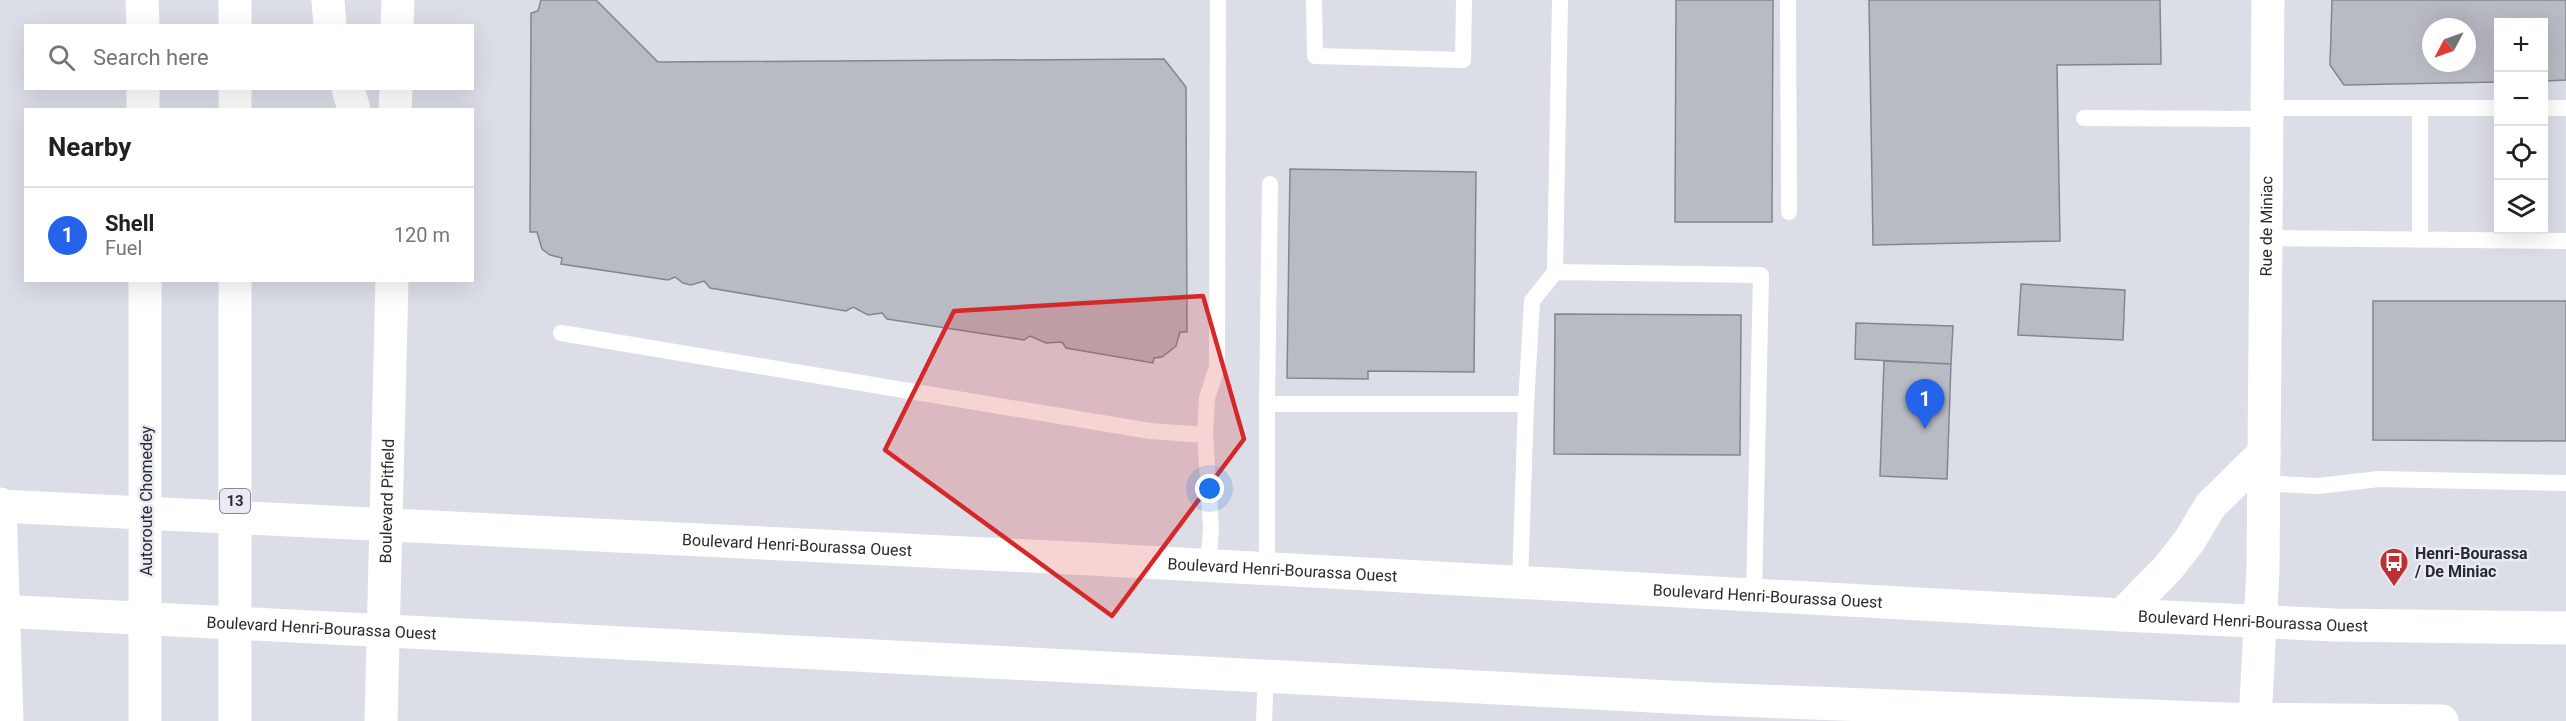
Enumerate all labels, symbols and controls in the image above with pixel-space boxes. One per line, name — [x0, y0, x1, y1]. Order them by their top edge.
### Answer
north arrow — [2422, 18, 2476, 72]
map controls — [2494, 18, 2548, 234]
button: + — [2494, 18, 2548, 72]
search box — [24, 24, 474, 90]
icon: search — [45, 41, 78, 74]
text: Search here — [93, 45, 209, 70]
button: − — [2494, 72, 2548, 126]
button: locate — [2494, 126, 2548, 180]
text: Nearby — [48, 132, 131, 162]
street label: Rue de Miniac — [2257, 176, 2276, 276]
button: layers — [2494, 180, 2548, 234]
text: Shell — [105, 211, 154, 236]
text: 1 — [62, 223, 73, 247]
text: 120 m — [394, 223, 450, 247]
text: Fuel — [105, 236, 142, 260]
pin: 1 — [1906, 380, 1944, 429]
street label: Autoroute Chomedey — [137, 426, 156, 576]
street label: Boulevard Pitfield — [376, 439, 398, 563]
your location — [1195, 474, 1224, 503]
road number: 13 — [220, 489, 250, 513]
street label: Boulevard Henri-Bourassa Ouest — [682, 530, 912, 560]
place label: Henri-Bourassa / De Miniac — [2414, 544, 2528, 581]
bus stop icon: Henri-Bourassa / De Miniac — [2378, 546, 2410, 588]
street label: Boulevard Henri-Bourassa Ouest — [1167, 554, 1398, 586]
street label: Boulevard Henri-Bourassa Ouest — [1652, 581, 1883, 612]
street label: Boulevard Henri-Bourassa Ouest — [2138, 607, 2368, 635]
street label: Boulevard Henri-Bourassa Ouest — [206, 613, 437, 643]

